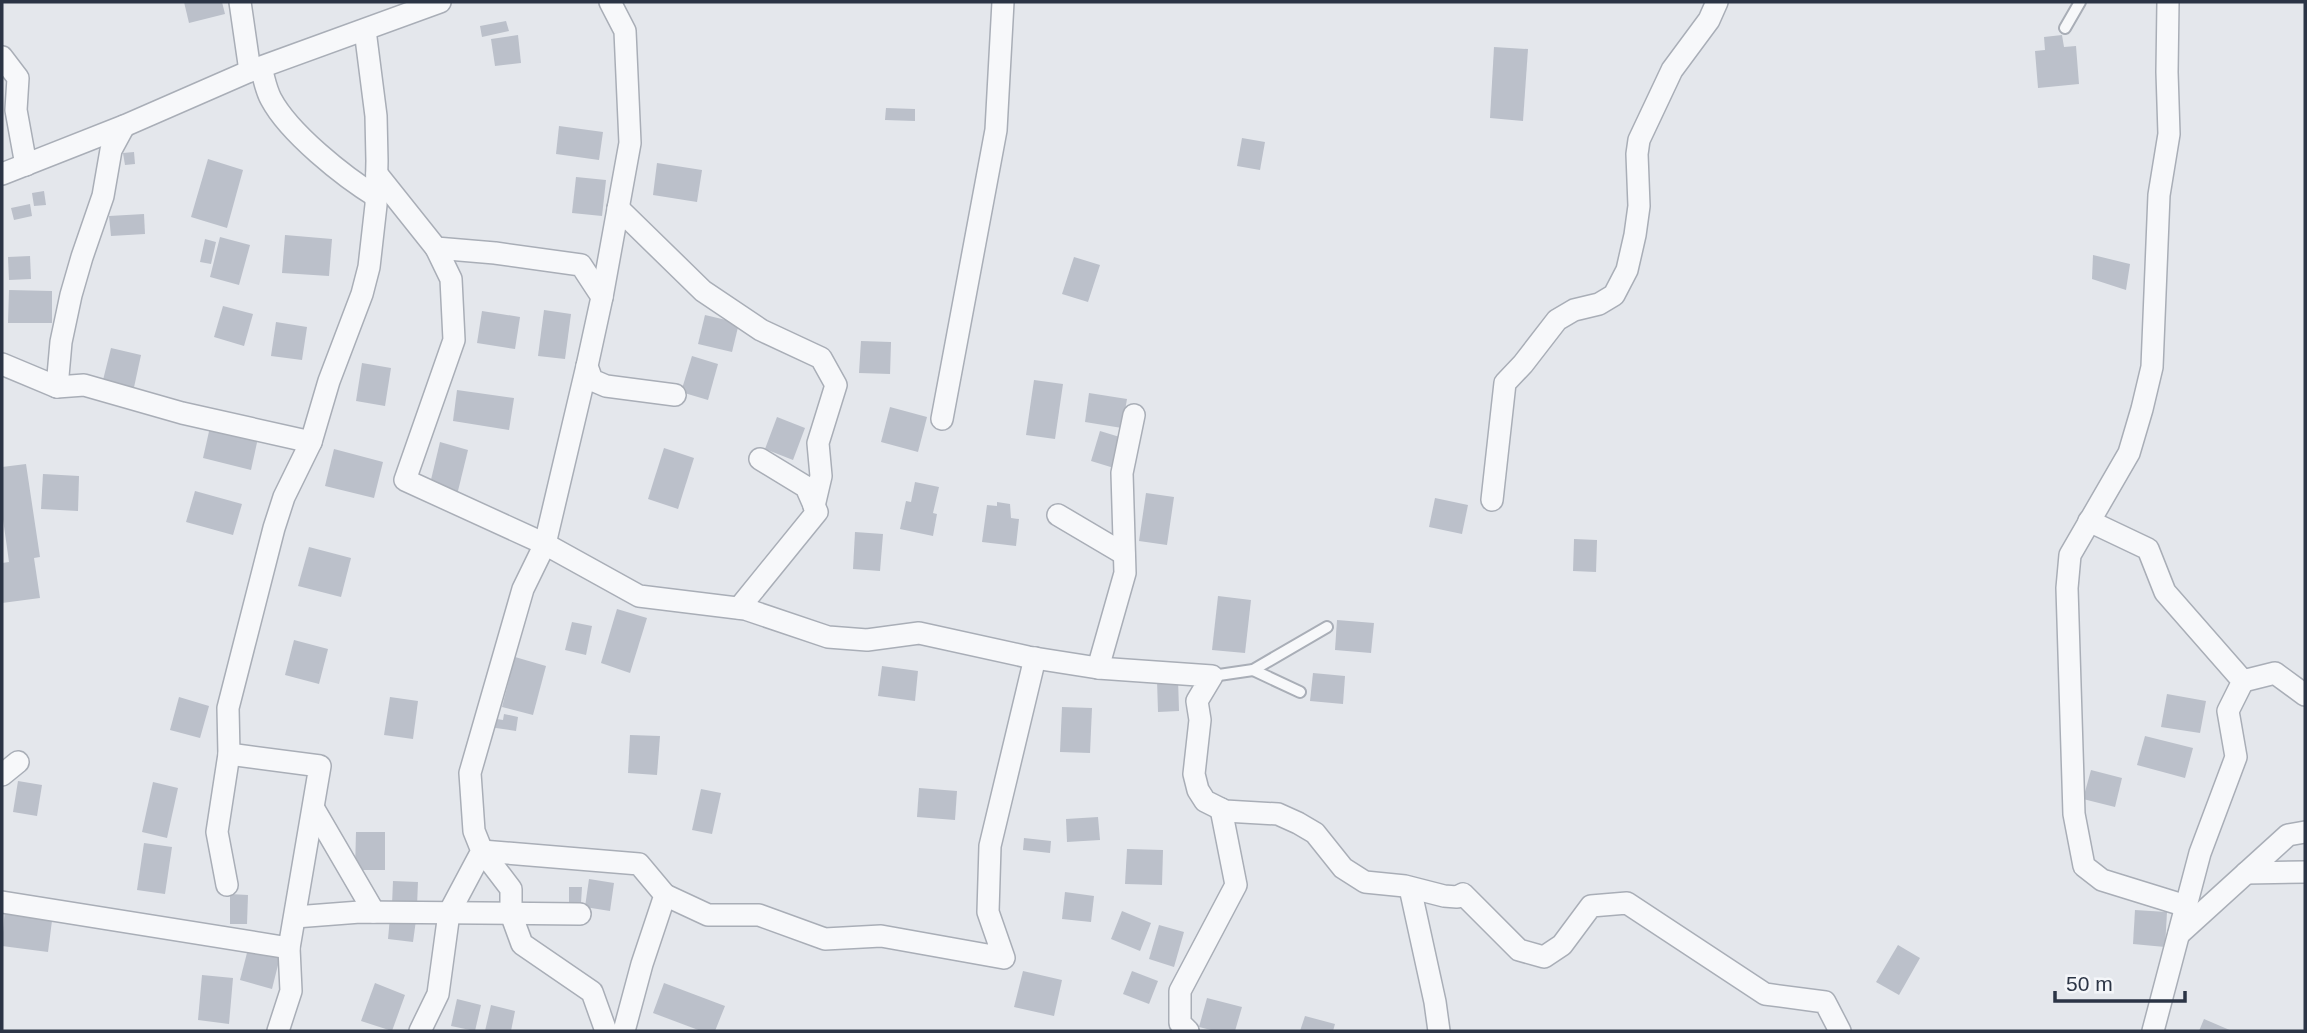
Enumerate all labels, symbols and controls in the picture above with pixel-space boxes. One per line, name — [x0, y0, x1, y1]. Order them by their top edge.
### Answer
scale bar — [2055, 960, 2184, 1004]
text: 50 m — [2066, 972, 2113, 995]

